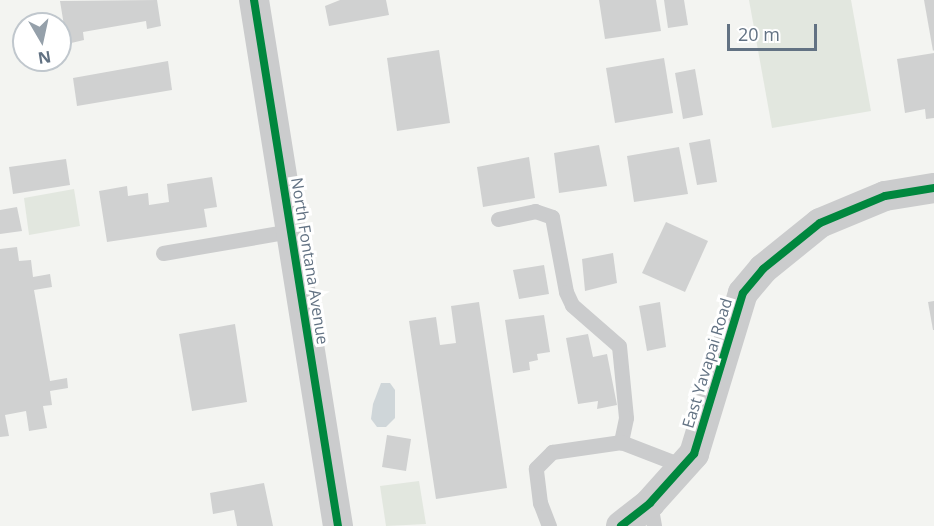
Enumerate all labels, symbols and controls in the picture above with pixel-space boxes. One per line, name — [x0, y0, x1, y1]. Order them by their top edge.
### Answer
north arrow — [12, 12, 72, 72]
scale bar — [730, 12, 820, 50]
text: 20 m — [738, 22, 780, 46]
text: N — [36, 46, 53, 70]
street label: North Fontana Avenue — [287, 176, 333, 346]
street label: East Yavapai Road — [678, 296, 736, 430]

